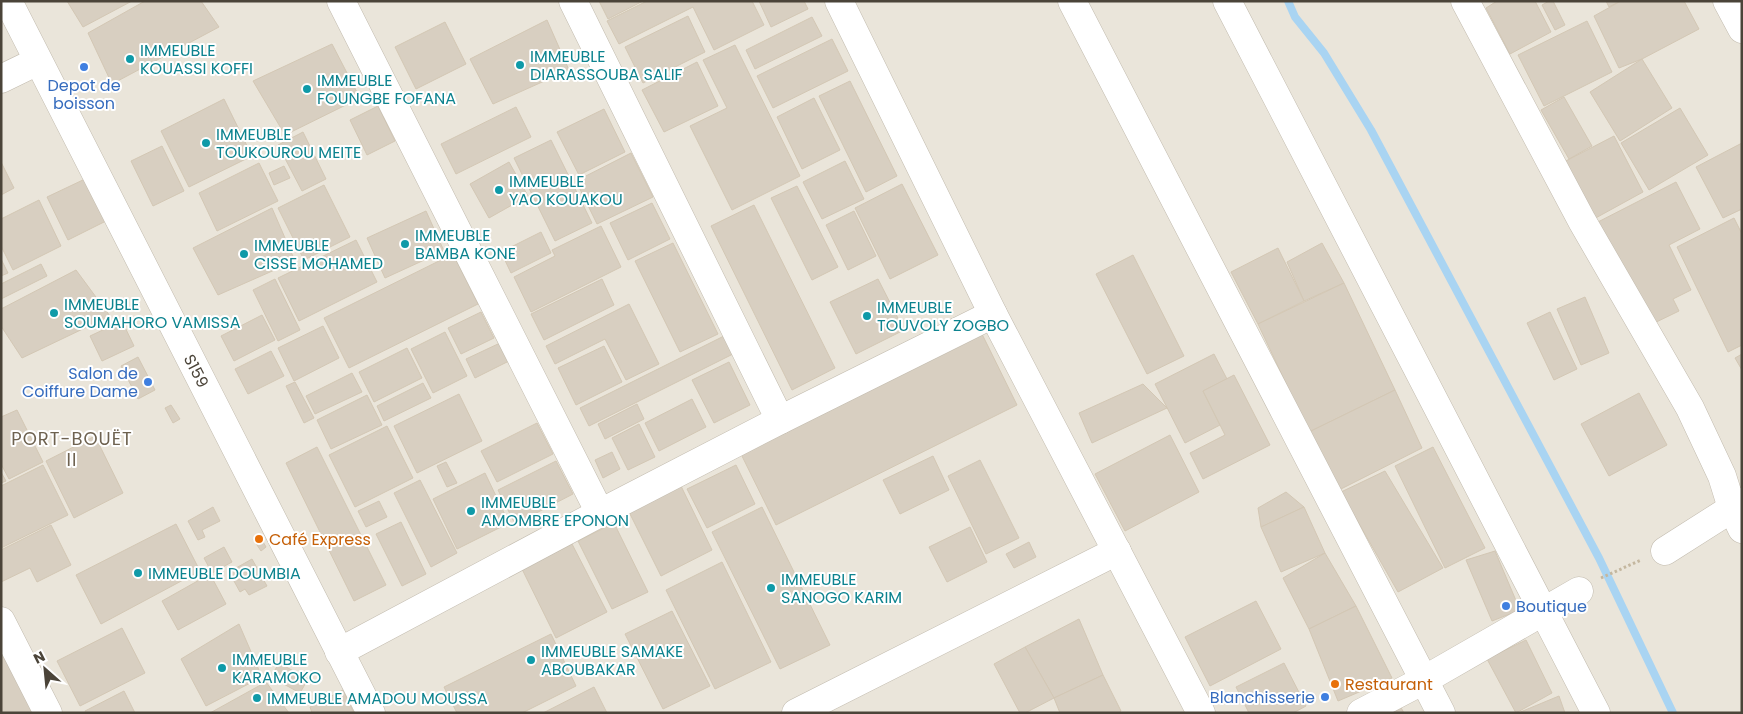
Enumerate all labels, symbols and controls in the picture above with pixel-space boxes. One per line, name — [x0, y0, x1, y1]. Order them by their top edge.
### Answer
place label: IMMEUBLE KOUASSI KOFFI — [140, 39, 253, 80]
place label: IMMEUBLE DIARASSOUBA SALIF — [530, 45, 683, 86]
marker: IMMEUBLE KOUASSI KOFFI — [124, 53, 136, 65]
marker: IMMEUBLE DIARASSOUBA SALIF — [514, 59, 526, 71]
marker: Depot de boisson — [78, 61, 90, 73]
place label: IMMEUBLE FOUNGBE FOFANA — [317, 69, 456, 110]
place label: Depot de boisson — [47, 74, 121, 115]
marker: IMMEUBLE FOUNGBE FOFANA — [301, 83, 313, 95]
place label: IMMEUBLE TOUKOUROU MEITE — [216, 123, 361, 164]
marker: IMMEUBLE TOUKOUROU MEITE — [200, 137, 212, 149]
place label: IMMEUBLE YAO KOUAKOU — [509, 170, 623, 211]
marker: IMMEUBLE YAO KOUAKOU — [493, 184, 505, 196]
place label: IMMEUBLE BAMBA KONE — [415, 224, 516, 265]
place label: IMMEUBLE CISSE MOHAMED — [254, 234, 383, 275]
marker: IMMEUBLE BAMBA KONE — [399, 238, 411, 250]
marker: IMMEUBLE CISSE MOHAMED — [238, 248, 250, 260]
place label: IMMEUBLE SOUMAHORO VAMISSA — [64, 293, 241, 334]
place label: IMMEUBLE TOUVOLY ZOGBO — [877, 296, 1009, 337]
marker: IMMEUBLE SOUMAHORO VAMISSA — [48, 307, 60, 319]
marker: IMMEUBLE TOUVOLY ZOGBO — [861, 310, 873, 322]
street label: S159 — [178, 350, 215, 391]
place label: Salon de Coiffure Dame — [22, 362, 138, 403]
marker: Salon de Coiffure Dame — [142, 376, 154, 388]
district label: PORT-BOUËT II — [11, 426, 133, 472]
place label: IMMEUBLE AMOMBRE EPONON — [481, 491, 629, 532]
marker: IMMEUBLE AMOMBRE EPONON — [465, 505, 477, 517]
place label: Café Express — [269, 528, 371, 551]
marker: Café Express — [253, 533, 265, 545]
place label: IMMEUBLE DOUMBIA — [148, 562, 301, 585]
marker: IMMEUBLE DOUMBIA — [132, 567, 144, 579]
place label: IMMEUBLE SANOGO KARIM — [781, 568, 902, 609]
marker: IMMEUBLE SANOGO KARIM — [765, 582, 777, 594]
place label: Boutique — [1516, 595, 1587, 618]
marker: Boutique — [1500, 600, 1512, 612]
place label: IMMEUBLE SAMAKE ABOUBAKAR — [541, 640, 683, 681]
north arrow — [20, 644, 70, 694]
text: N — [30, 646, 48, 669]
place label: IMMEUBLE KARAMOKO — [232, 648, 321, 689]
marker: IMMEUBLE SAMAKE ABOUBAKAR — [525, 654, 537, 666]
marker: IMMEUBLE KARAMOKO — [216, 662, 228, 674]
place label: Restaurant — [1345, 673, 1433, 696]
marker: Restaurant — [1329, 678, 1341, 690]
place label: Blanchisserie — [1210, 686, 1315, 709]
place label: IMMEUBLE AMADOU MOUSSA — [267, 687, 488, 710]
marker: Blanchisserie — [1319, 691, 1331, 703]
marker: IMMEUBLE AMADOU MOUSSA — [251, 692, 263, 704]

